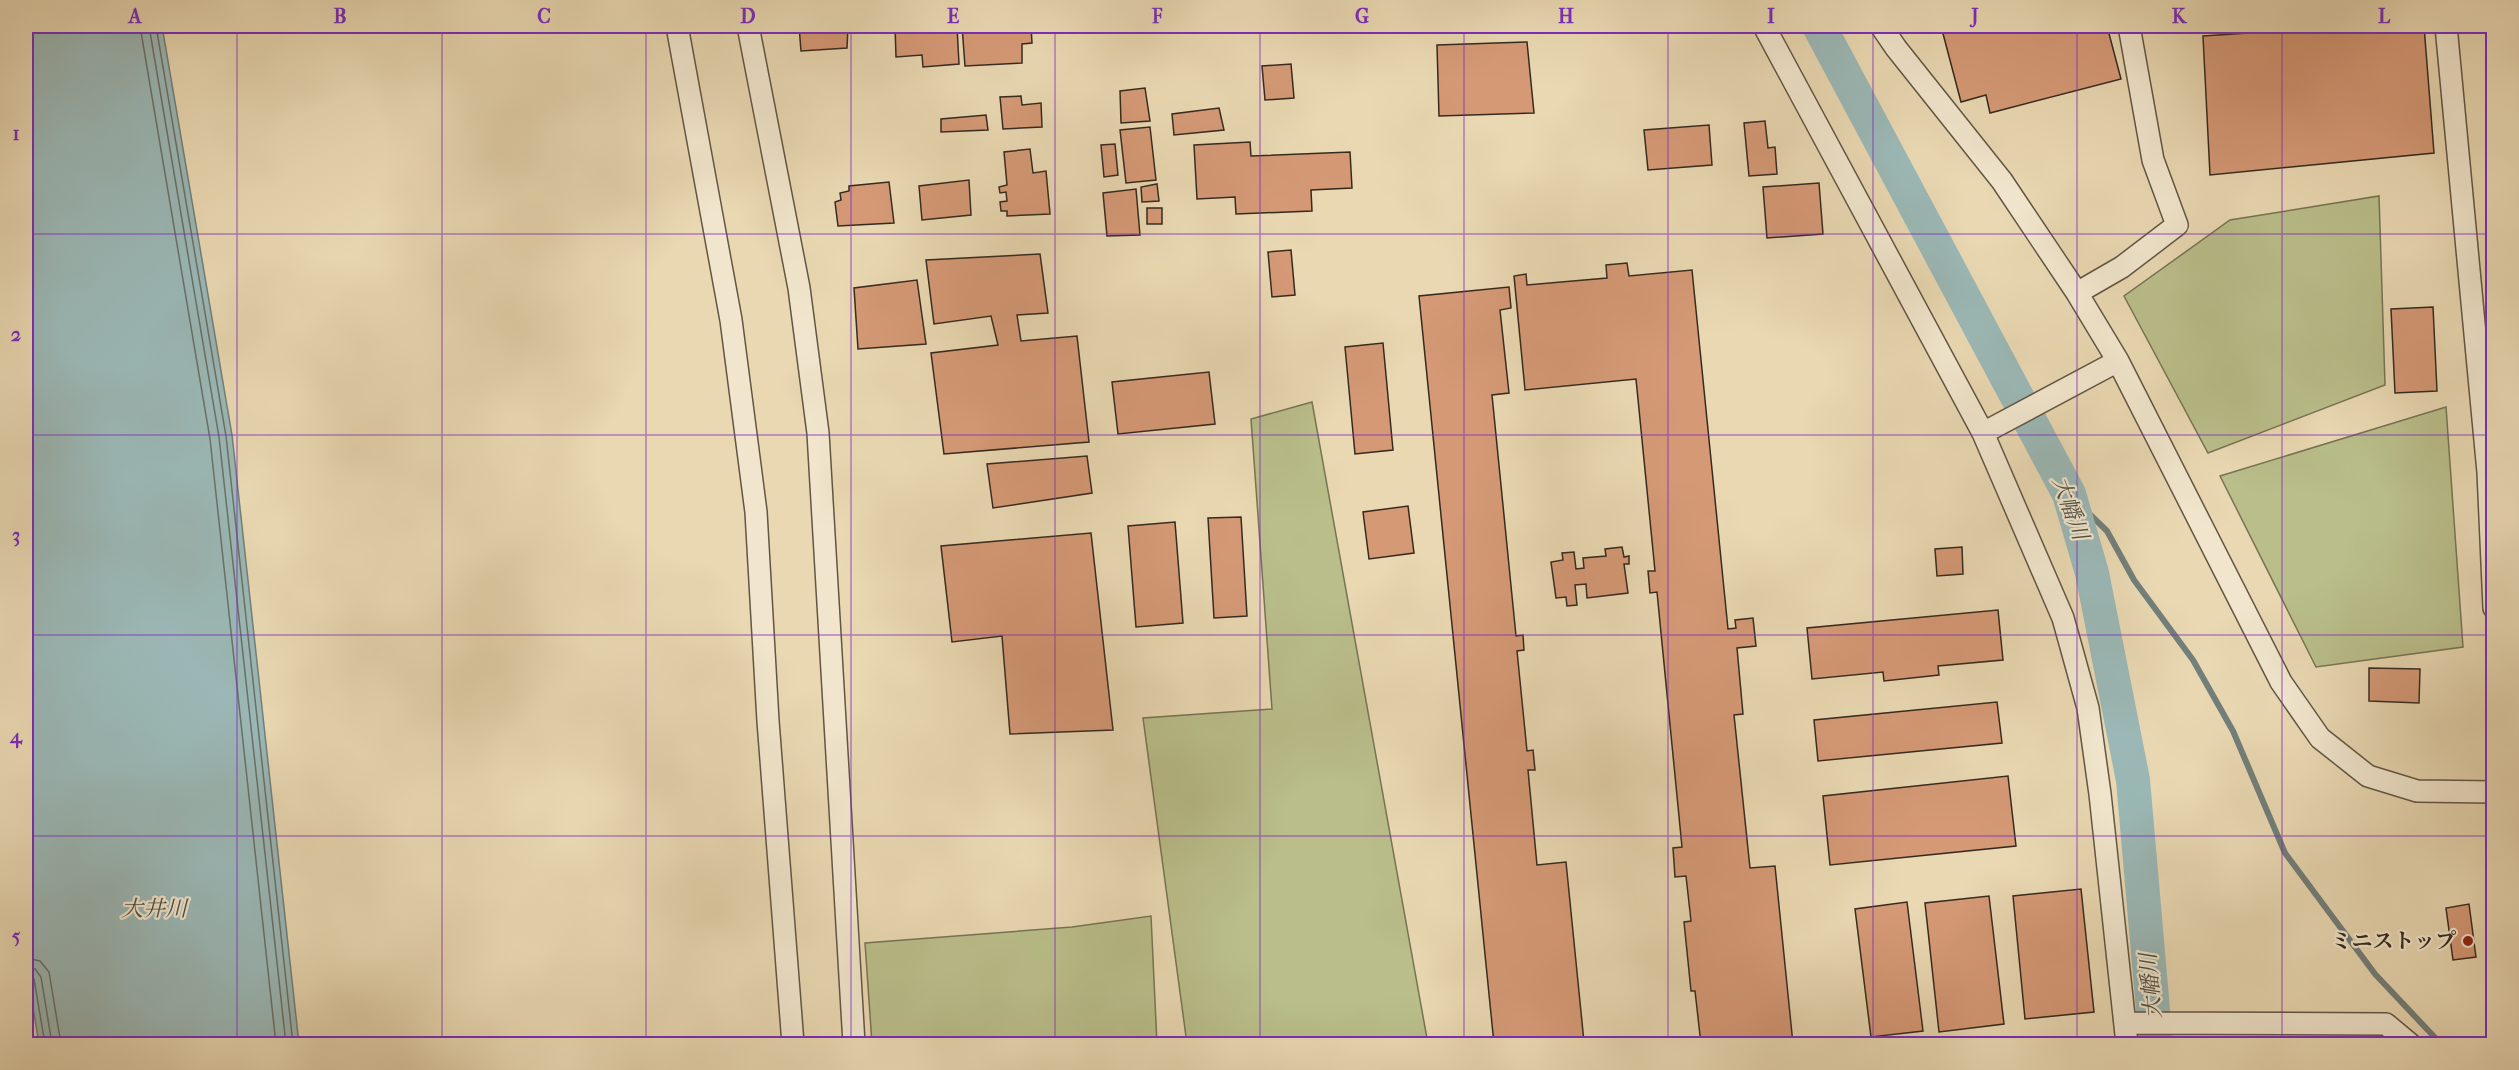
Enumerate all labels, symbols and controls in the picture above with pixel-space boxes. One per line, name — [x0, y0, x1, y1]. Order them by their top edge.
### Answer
text: A — [127, 5, 143, 28]
text: B — [333, 5, 347, 28]
text: C — [537, 5, 551, 28]
text: D — [740, 5, 756, 28]
text: E — [947, 5, 959, 28]
text: F — [1151, 5, 1163, 28]
text: G — [1355, 5, 1369, 28]
text: H — [1558, 5, 1574, 28]
text: I — [1767, 5, 1775, 28]
text: J — [1969, 5, 1979, 28]
text: K — [2172, 5, 2188, 28]
text: L — [2378, 5, 2391, 28]
text: 1 — [12, 122, 20, 145]
text: 2 — [11, 323, 21, 346]
water label: 大幡川 — [2046, 473, 2094, 545]
text: 3 — [12, 524, 20, 547]
text: 4 — [9, 725, 23, 749]
water label: 大井川 — [121, 896, 189, 922]
text: 5 — [12, 925, 21, 948]
place label: ミニストップ — [2331, 929, 2456, 953]
marker: ミニストップ — [2461, 934, 2475, 948]
water label: 大幡川 — [2135, 950, 2167, 1020]

